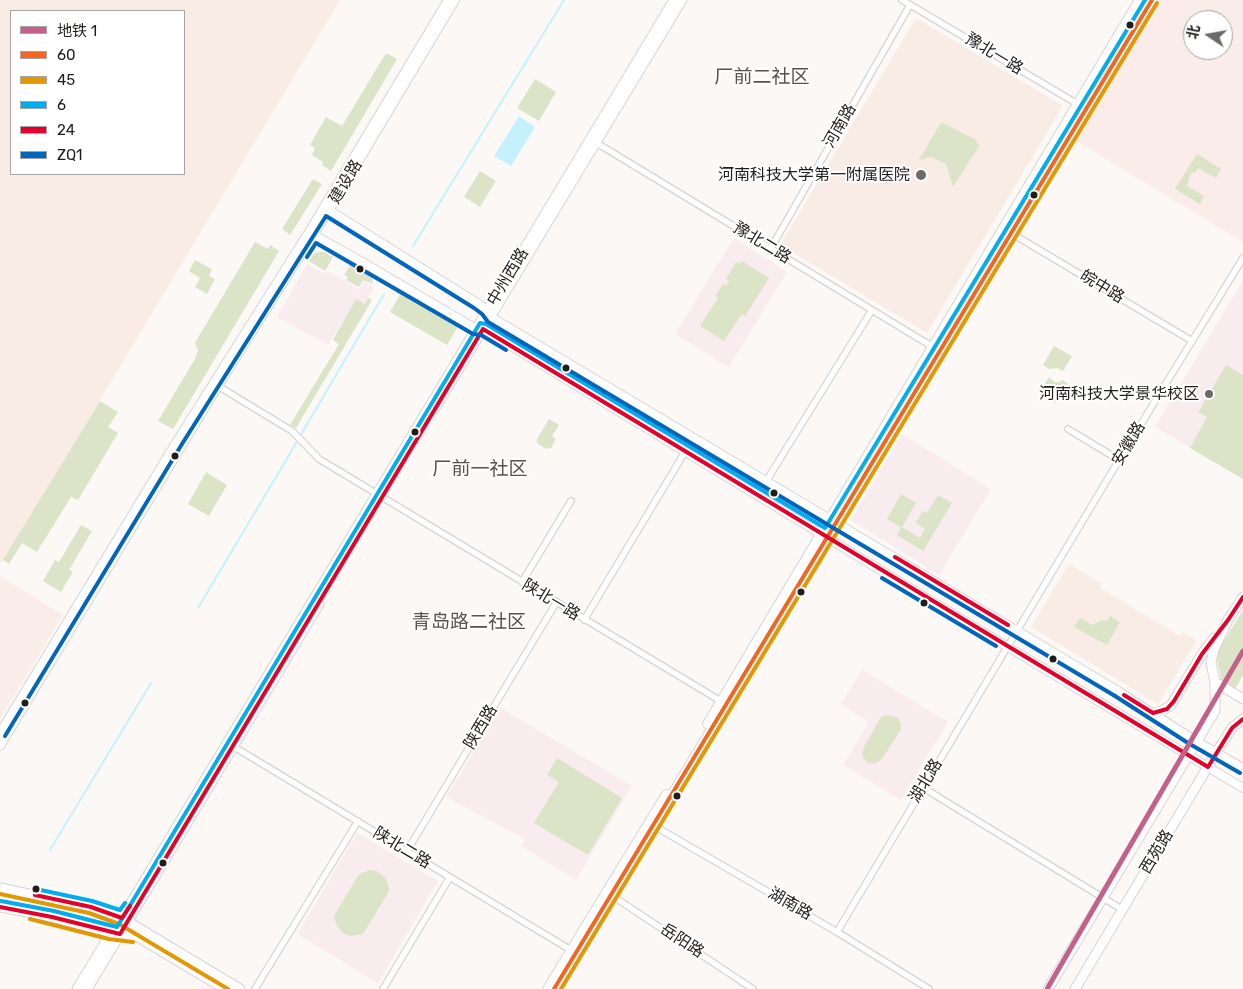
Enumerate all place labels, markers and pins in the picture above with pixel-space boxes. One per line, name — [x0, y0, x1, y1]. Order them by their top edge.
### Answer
unlabelled marker — [1125, 20, 1135, 30]
place label: 河南科技大学第一附属医院 — [718, 165, 910, 185]
marker: 河南科技大学第一附属医院 — [914, 168, 928, 182]
unlabelled marker — [1029, 190, 1039, 200]
unlabelled marker — [355, 264, 365, 274]
unlabelled marker — [561, 363, 571, 373]
place label: 河南科技大学景华校区 — [1039, 384, 1199, 404]
marker: 河南科技大学景华校区 — [1203, 388, 1215, 400]
unlabelled marker — [410, 427, 420, 437]
unlabelled marker — [170, 451, 180, 461]
unlabelled marker — [769, 488, 779, 498]
unlabelled marker — [796, 587, 806, 597]
unlabelled marker — [919, 598, 929, 608]
unlabelled marker — [1048, 654, 1058, 664]
unlabelled marker — [20, 698, 30, 708]
unlabelled marker — [672, 791, 682, 801]
unlabelled marker — [158, 858, 168, 868]
unlabelled marker — [31, 884, 41, 894]

